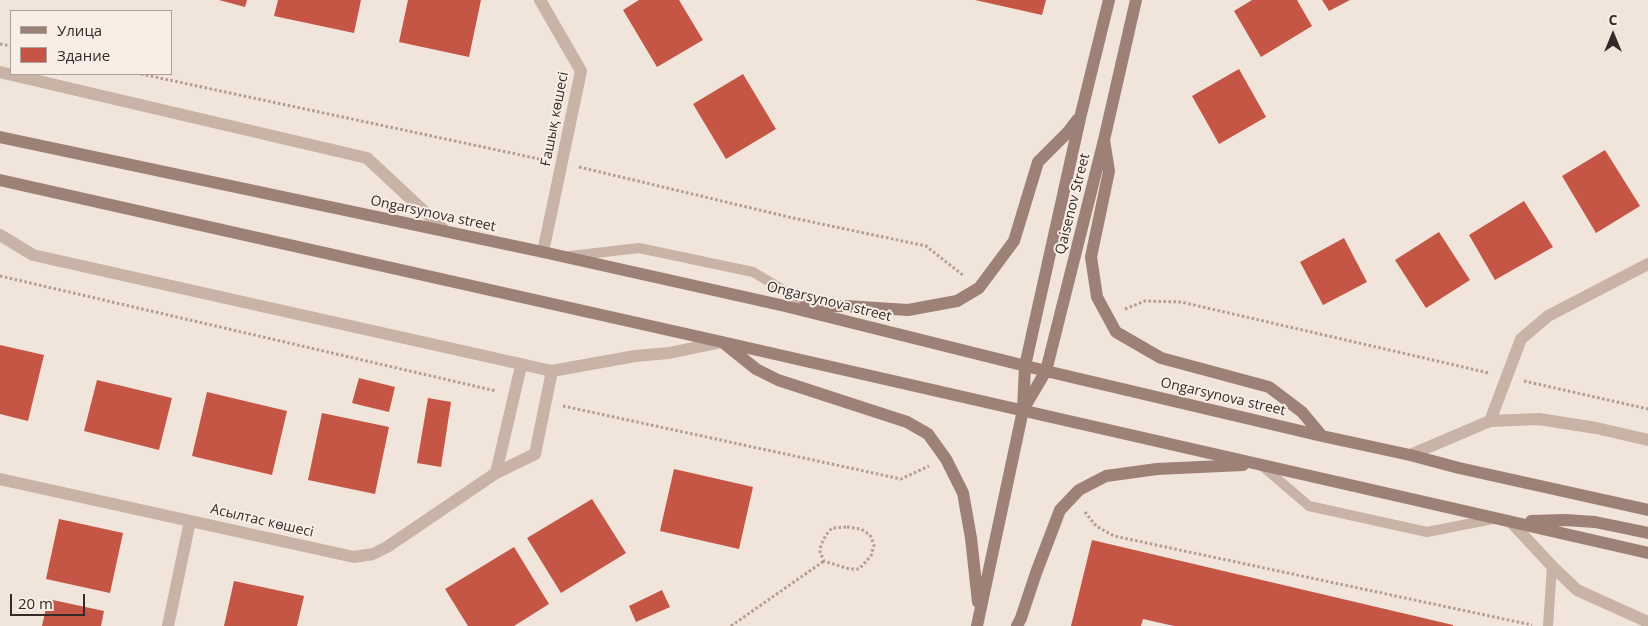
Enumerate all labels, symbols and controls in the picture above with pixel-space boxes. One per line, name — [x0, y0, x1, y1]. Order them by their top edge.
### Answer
legend — [10, 10, 172, 75]
north arrow — [1588, 10, 1638, 60]
text: С — [1609, 10, 1617, 29]
text: Улица — [57, 20, 102, 40]
text: Здание — [57, 45, 110, 65]
street label: Ғашық көшесі — [538, 70, 572, 168]
street label: Qaisenov Street — [1052, 152, 1094, 256]
street label: Ongarsynova street — [369, 193, 497, 235]
street label: Ongarsynova street — [765, 278, 893, 326]
street label: Ongarsynova street — [1159, 374, 1287, 420]
street label: Асылтас көшесі — [209, 501, 315, 541]
scale bar — [12, 584, 88, 616]
text: 20 m — [18, 593, 53, 613]

